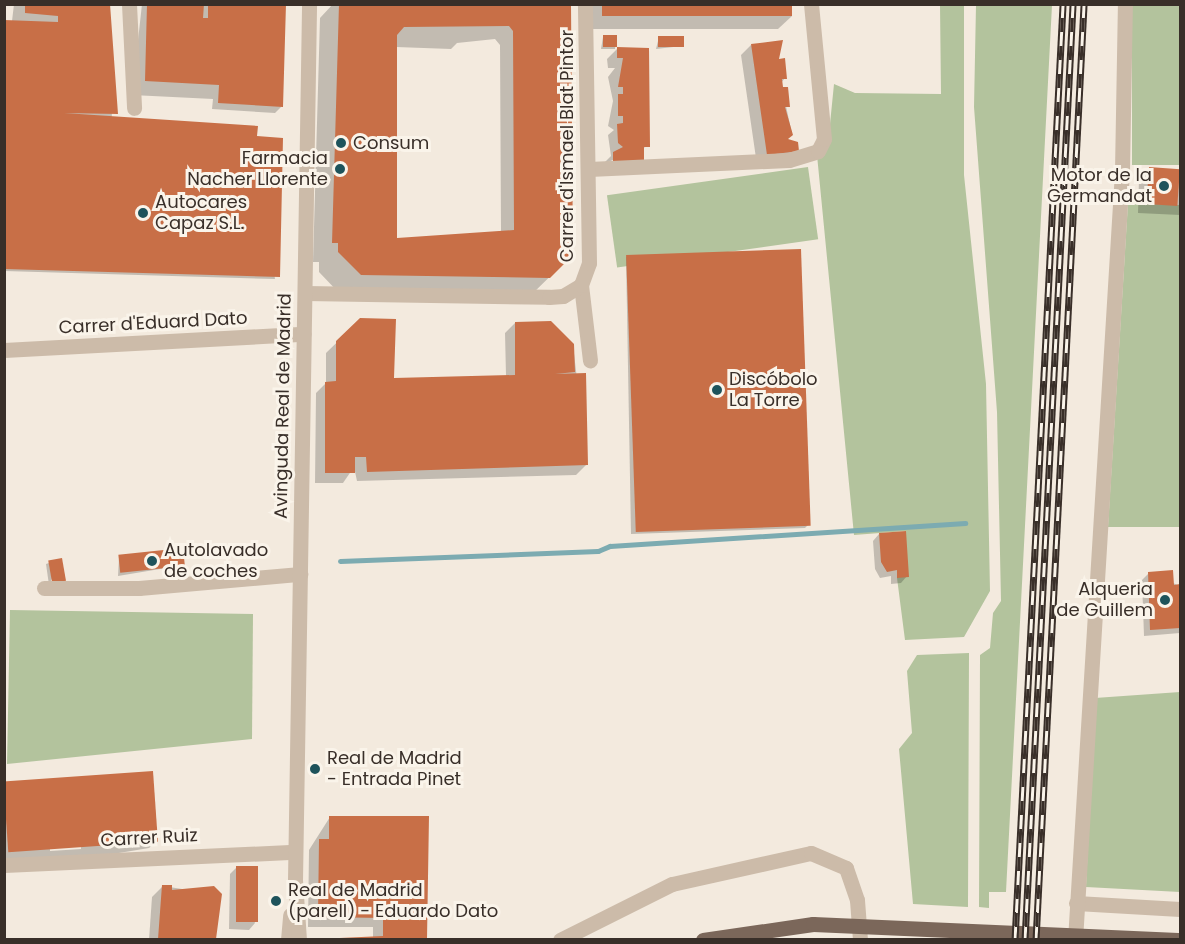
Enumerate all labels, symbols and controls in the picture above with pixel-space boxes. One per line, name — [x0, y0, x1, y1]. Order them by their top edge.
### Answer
street label: Carrer d'Ismael Blat Pintor — [556, 30, 578, 262]
place label: Consum — [353, 132, 429, 154]
marker: Consum — [334, 136, 348, 150]
place label: Farmacia Nacher Llorente — [187, 148, 328, 190]
marker: Farmacia Nacher Llorente — [333, 162, 347, 176]
place label: Motor de la Germandat — [1047, 165, 1152, 207]
marker: Motor de la Germandat — [1157, 179, 1171, 193]
place label: Autocares Capaz S.L. — [155, 192, 247, 234]
marker: Autocares Capaz S.L. — [136, 206, 150, 220]
street label: Avinguda Real de Madrid — [270, 293, 296, 519]
street label: Carrer d'Eduard Dato — [58, 307, 248, 339]
place label: Discóbolo La Torre — [729, 369, 818, 412]
marker: Discóbolo La Torre — [710, 383, 724, 397]
place label: Autolavado de coches — [164, 540, 268, 582]
marker: Autolavado de coches — [145, 554, 159, 568]
place label: Alqueria de Guillem — [1056, 579, 1153, 622]
marker: Alqueria de Guillem — [1158, 593, 1172, 607]
place label: Real de Madrid - Entrada Pinet — [327, 748, 462, 790]
marker: Real de Madrid - Entrada Pinet — [308, 762, 322, 776]
street label: Carrer Ruiz — [100, 825, 198, 851]
place label: Real de Madrid (parell) - Eduardo Dato — [288, 880, 498, 922]
marker: Real de Madrid (parell) - Eduardo Dato — [269, 894, 283, 908]

